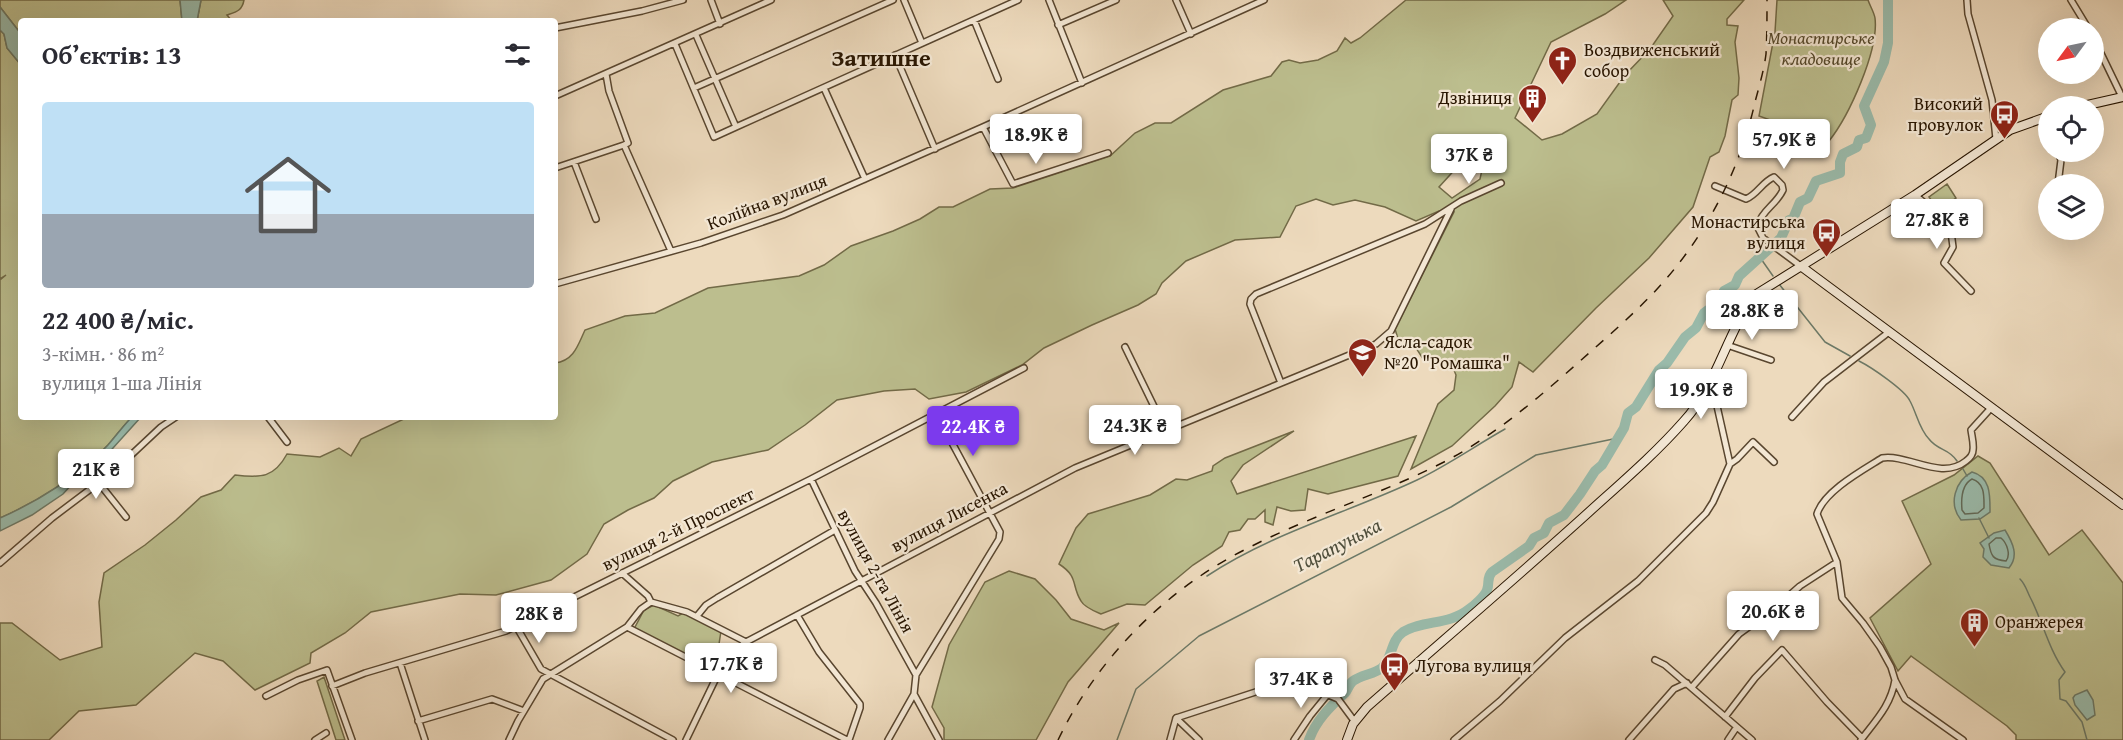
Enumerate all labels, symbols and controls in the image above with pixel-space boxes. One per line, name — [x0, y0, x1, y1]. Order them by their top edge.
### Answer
north arrow — [2038, 18, 2104, 84]
map controls — [2038, 18, 2104, 240]
park label: Монастирське кладовище — [1767, 24, 1875, 72]
text: Об’єктів: 13 — [42, 35, 182, 74]
place label: Воздвиженський собор — [1584, 36, 1720, 84]
icon: filters — [501, 38, 534, 71]
district label: Затишне — [831, 40, 931, 75]
church icon: Воздвиженський собор — [1547, 44, 1579, 86]
building icon: Дзвіниця — [1517, 82, 1549, 124]
place label: Дзвіниця — [1437, 84, 1512, 111]
place label: Високий провулок — [1907, 90, 1984, 138]
button: locate — [2038, 96, 2104, 162]
bus stop icon: Високий провулок — [1988, 98, 2020, 140]
pin: 18.9K ₴ — [981, 114, 1091, 165]
text: 18.9K ₴ — [1004, 119, 1068, 148]
pin: 57.9K ₴ — [1729, 119, 1839, 170]
text: 57.9K ₴ — [1752, 124, 1816, 153]
pin: 37K ₴ — [1427, 134, 1511, 185]
text: 37K ₴ — [1445, 139, 1493, 168]
icon: home — [234, 141, 342, 249]
street label: Колійна вулиця — [703, 166, 831, 237]
button: layers — [2038, 174, 2104, 240]
pin: 27.8K ₴ — [1882, 199, 1992, 250]
text: 27.8K ₴ — [1905, 204, 1969, 233]
place label: Монастирська вулиця — [1691, 208, 1805, 256]
bus stop icon: Монастирська вулиця — [1810, 216, 1842, 258]
pin: 28.8K ₴ — [1697, 290, 1807, 341]
text: 28.8K ₴ — [1720, 295, 1784, 324]
text: 22 400 ₴/міс. — [42, 300, 194, 339]
place label: Ясла-садок №20 "Ромашка" — [1383, 328, 1510, 376]
school or university icon: Ясла-садок №20 "Ромашка" — [1347, 336, 1379, 378]
text: 3-кімн. · 86 m² — [42, 339, 164, 368]
text: вулиця 1-ша Лінія — [42, 368, 202, 397]
pin: 19.9K ₴ — [1646, 369, 1756, 420]
text: 19.9K ₴ — [1669, 374, 1733, 403]
pin: 24.3K ₴ — [1080, 405, 1190, 456]
pin: 22.4K ₴ — [918, 406, 1028, 457]
text: 24.3K ₴ — [1103, 410, 1167, 439]
text: 22.4K ₴ — [941, 411, 1005, 440]
pin: 21K ₴ — [54, 449, 138, 500]
text: 21K ₴ — [72, 454, 120, 483]
street label: вулиця Лисенка — [886, 474, 1012, 559]
street label: вулиця 2-й Проспект — [597, 480, 759, 577]
street label: вулиця 2-га Лінія — [831, 504, 922, 638]
water label: Тарапунька — [1288, 510, 1387, 579]
pin: 20.6K ₴ — [1718, 591, 1828, 642]
pin: 28K ₴ — [497, 593, 581, 644]
text: 20.6K ₴ — [1741, 596, 1805, 625]
text: 28K ₴ — [515, 598, 563, 627]
building icon: Оранжерея — [1958, 606, 1990, 648]
place label: Оранжерея — [1995, 608, 2084, 635]
pin: 17.7K ₴ — [676, 643, 786, 694]
text: 17.7K ₴ — [699, 648, 763, 677]
bus stop icon: Лугова вулиця — [1378, 650, 1410, 692]
place label: Лугова вулиця — [1415, 652, 1532, 679]
pin: 37.4K ₴ — [1246, 658, 1356, 709]
text: 37.4K ₴ — [1269, 663, 1333, 692]

